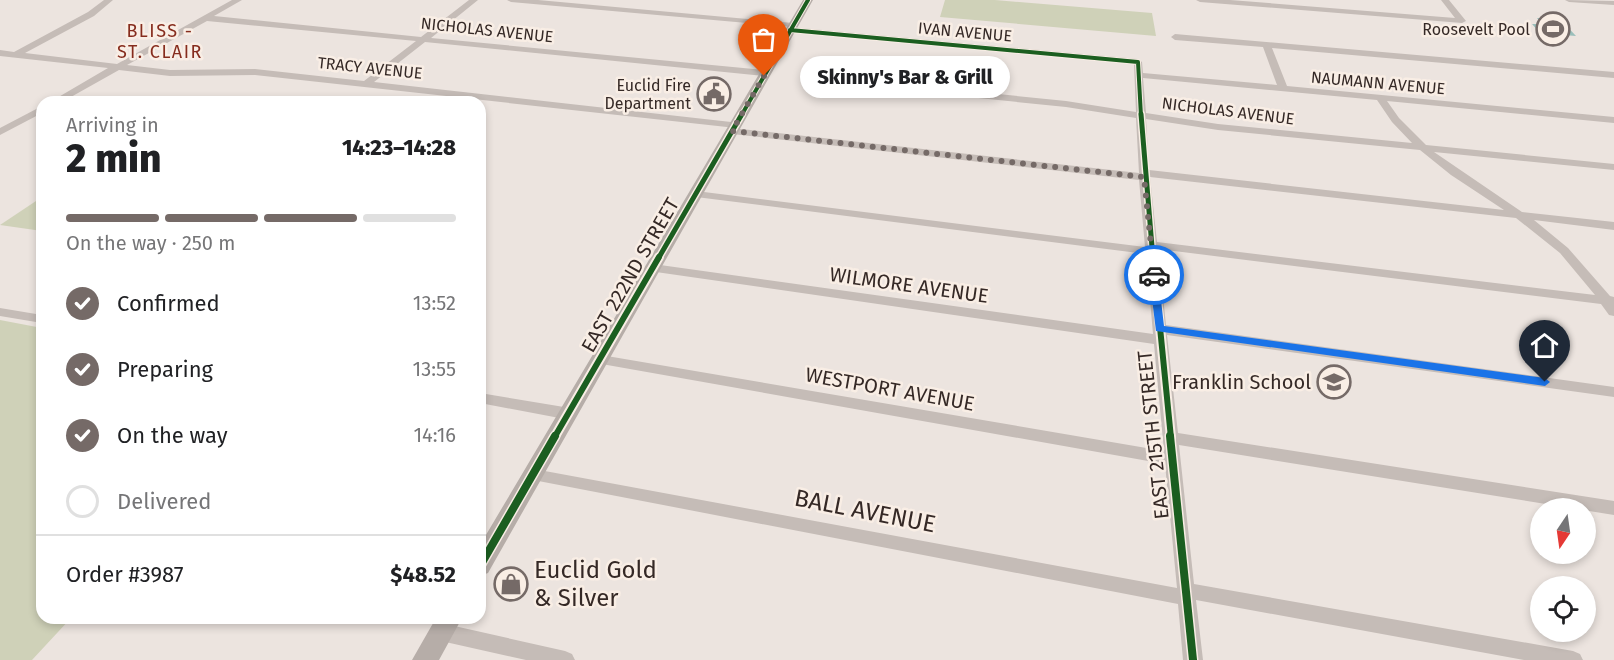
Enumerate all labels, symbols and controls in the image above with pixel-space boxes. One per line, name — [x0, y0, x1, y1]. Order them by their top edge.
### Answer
sports icon: Roosevelt Pool — [1535, 11, 1571, 47]
street label: NICHOLAS AVENUE — [420, 14, 554, 46]
pin — [738, 14, 789, 76]
street label: IVAN AVENUE — [917, 18, 1013, 46]
district label: BLISS - ST. CLAIR — [117, 20, 203, 63]
place label: Roosevelt Pool — [1422, 20, 1530, 39]
icon: bag — [747, 23, 780, 56]
street label: TRACY AVENUE — [317, 53, 423, 83]
callout: Skinny's Bar & Grill — [800, 55, 1010, 97]
text: Skinny's Bar & Grill — [817, 65, 993, 89]
street label: NAUMANN AVENUE — [1310, 68, 1446, 98]
place label: Euclid Fire Department — [604, 76, 691, 113]
public building icon: Euclid Fire Department — [696, 76, 732, 112]
street label: NICHOLAS AVENUE — [1161, 93, 1295, 129]
text: Arriving in — [66, 113, 159, 137]
text: 14:23–14:28 — [342, 134, 456, 161]
text: 2 min — [66, 136, 162, 182]
street label: EAST 222ND STREET — [576, 193, 684, 357]
text: On the way · 250 m — [66, 231, 235, 255]
courier — [1124, 245, 1184, 305]
icon: car — [1138, 259, 1171, 292]
street label: WILMORE AVENUE — [828, 262, 990, 308]
icon: check — [66, 287, 99, 320]
text: Confirmed — [117, 290, 220, 317]
text: 13:52 — [413, 291, 456, 315]
pin — [1519, 320, 1570, 382]
icon: home — [1528, 329, 1561, 362]
street label: EAST 215TH STREET — [1132, 349, 1174, 521]
icon: check — [66, 353, 99, 386]
text: Preparing — [117, 356, 213, 383]
text: 13:55 — [413, 357, 456, 381]
street label: WESTPORT AVENUE — [804, 362, 976, 416]
school or university icon: Franklin School — [1316, 364, 1352, 400]
place label: Franklin School — [1172, 370, 1311, 394]
icon: check — [66, 419, 99, 452]
text: On the way — [117, 422, 228, 449]
text: 14:16 — [413, 423, 456, 447]
street label: BALL AVENUE — [792, 484, 938, 538]
text: Delivered — [117, 488, 212, 515]
north arrow — [1530, 498, 1596, 564]
map controls — [1530, 498, 1596, 642]
place label: Euclid Gold & Silver — [534, 556, 657, 612]
text: Order #3987 — [66, 561, 184, 588]
text: $48.52 — [390, 561, 456, 588]
shop icon: Euclid Gold & Silver — [493, 566, 529, 602]
button: locate — [1530, 576, 1596, 642]

